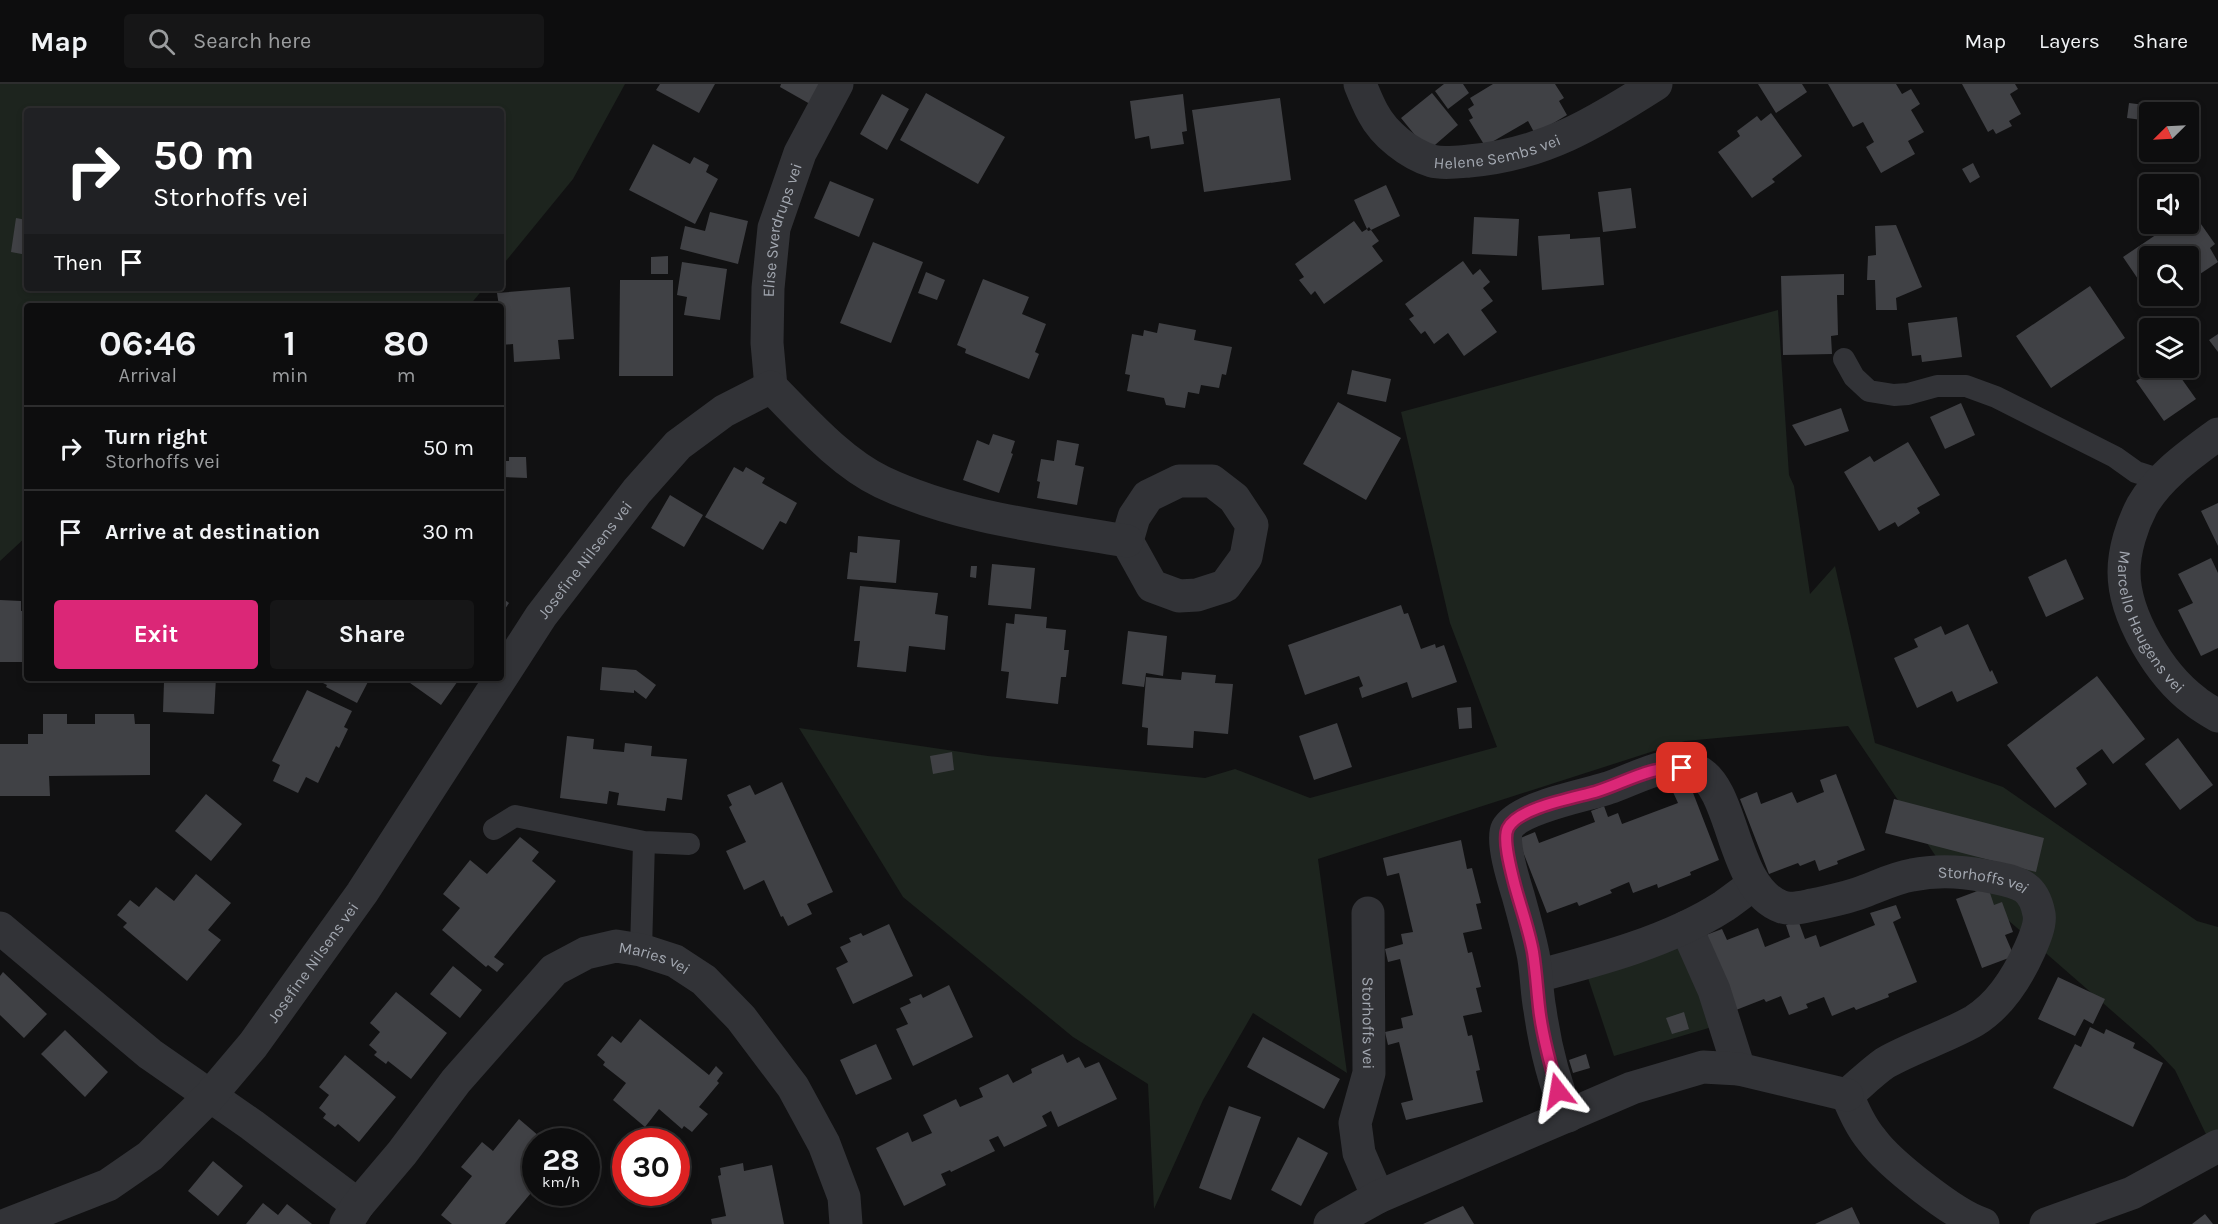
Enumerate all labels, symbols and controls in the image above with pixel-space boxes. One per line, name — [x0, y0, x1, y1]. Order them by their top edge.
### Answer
search box — [124, 14, 544, 68]
text: Map — [30, 25, 88, 58]
icon: search — [145, 25, 178, 58]
text: Search here — [193, 28, 311, 54]
text: Map — [1964, 29, 2006, 53]
text: Layers — [2039, 29, 2100, 53]
text: Share — [2133, 29, 2188, 53]
north arrow — [2139, 102, 2199, 162]
map controls — [2139, 102, 2199, 378]
text: 50 m — [153, 130, 255, 180]
street label: Helene Sembs vei — [1433, 130, 1563, 173]
icon: right — [54, 132, 132, 210]
street label: Elise Sverdrups vei — [759, 160, 806, 297]
button: sound — [2139, 174, 2199, 234]
text: Storhoffs vei — [153, 181, 309, 213]
icon: arrive — [115, 246, 148, 279]
button: search — [2139, 246, 2199, 306]
text: Then — [54, 250, 103, 276]
button: layers — [2139, 318, 2199, 378]
text: 06:46 — [99, 322, 197, 364]
text: 1 — [283, 322, 296, 364]
text: 80 — [383, 322, 429, 364]
text: Arrival — [118, 364, 177, 387]
text: min — [271, 364, 308, 387]
text: m — [397, 364, 415, 387]
text: Turn right — [105, 424, 208, 450]
icon: right — [54, 432, 87, 465]
text: 50 m — [423, 435, 474, 461]
text: Storhoffs vei — [105, 450, 221, 473]
street label: Josefine Nilsens vei — [534, 497, 636, 623]
icon: arrive — [54, 516, 87, 549]
text: Arrive at destination — [105, 519, 320, 545]
text: 30 m — [422, 519, 474, 545]
street label: Marcello Haugens vei — [2114, 550, 2188, 697]
button: Exit — [54, 600, 258, 669]
button: Share — [270, 600, 474, 669]
pin — [1656, 742, 1707, 793]
icon: arrive — [1665, 751, 1698, 784]
street label: Storhoffs vei — [1938, 863, 2033, 897]
street label: Josefine Nilsens vei — [263, 898, 362, 1026]
street label: Maries vei — [617, 938, 694, 978]
street label: Storhoffs vei — [1358, 977, 1378, 1069]
position arrow — [1526, 1059, 1590, 1123]
speed limit sign: 30 — [612, 1128, 690, 1206]
text: 28 — [542, 1142, 580, 1178]
text: km/h — [542, 1173, 580, 1191]

